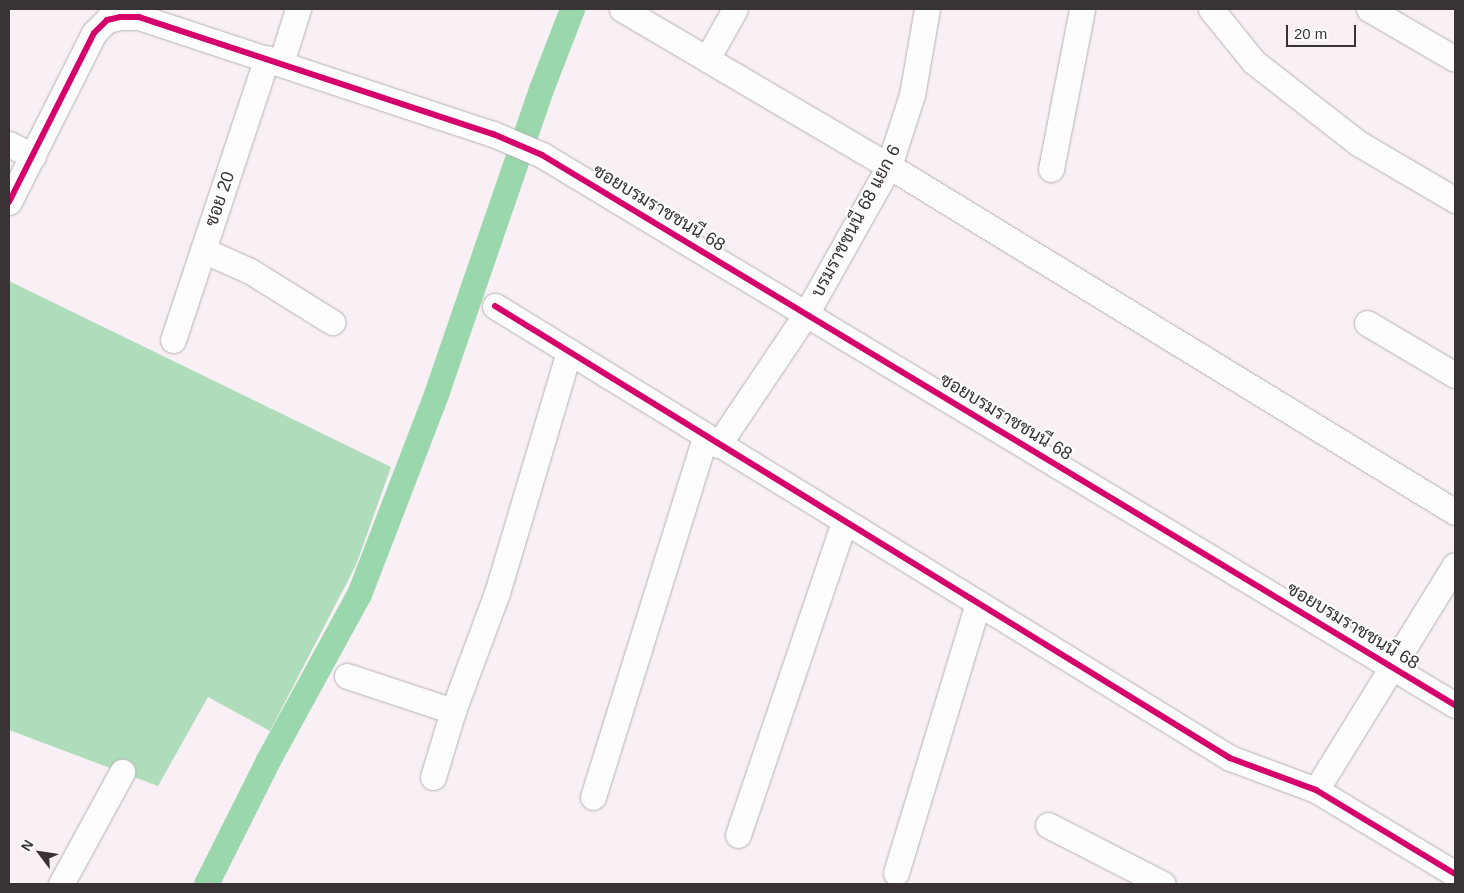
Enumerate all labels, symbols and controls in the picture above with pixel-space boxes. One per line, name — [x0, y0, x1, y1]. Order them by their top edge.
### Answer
scale bar — [1289, 15, 1359, 47]
text: 20 m — [1294, 25, 1327, 42]
street label: บรมราชชนนี 68 แยก 6 — [807, 141, 905, 301]
street label: ซอยบรมราชชนนี 68 — [589, 160, 729, 256]
street label: ซอย 20 — [201, 169, 239, 229]
street label: ซอยบรมราชชนนี 68 — [936, 369, 1076, 465]
street label: ซอยบรมราชชนนี 68 — [1283, 578, 1423, 674]
north arrow — [15, 828, 65, 878]
text: N — [18, 837, 37, 854]

